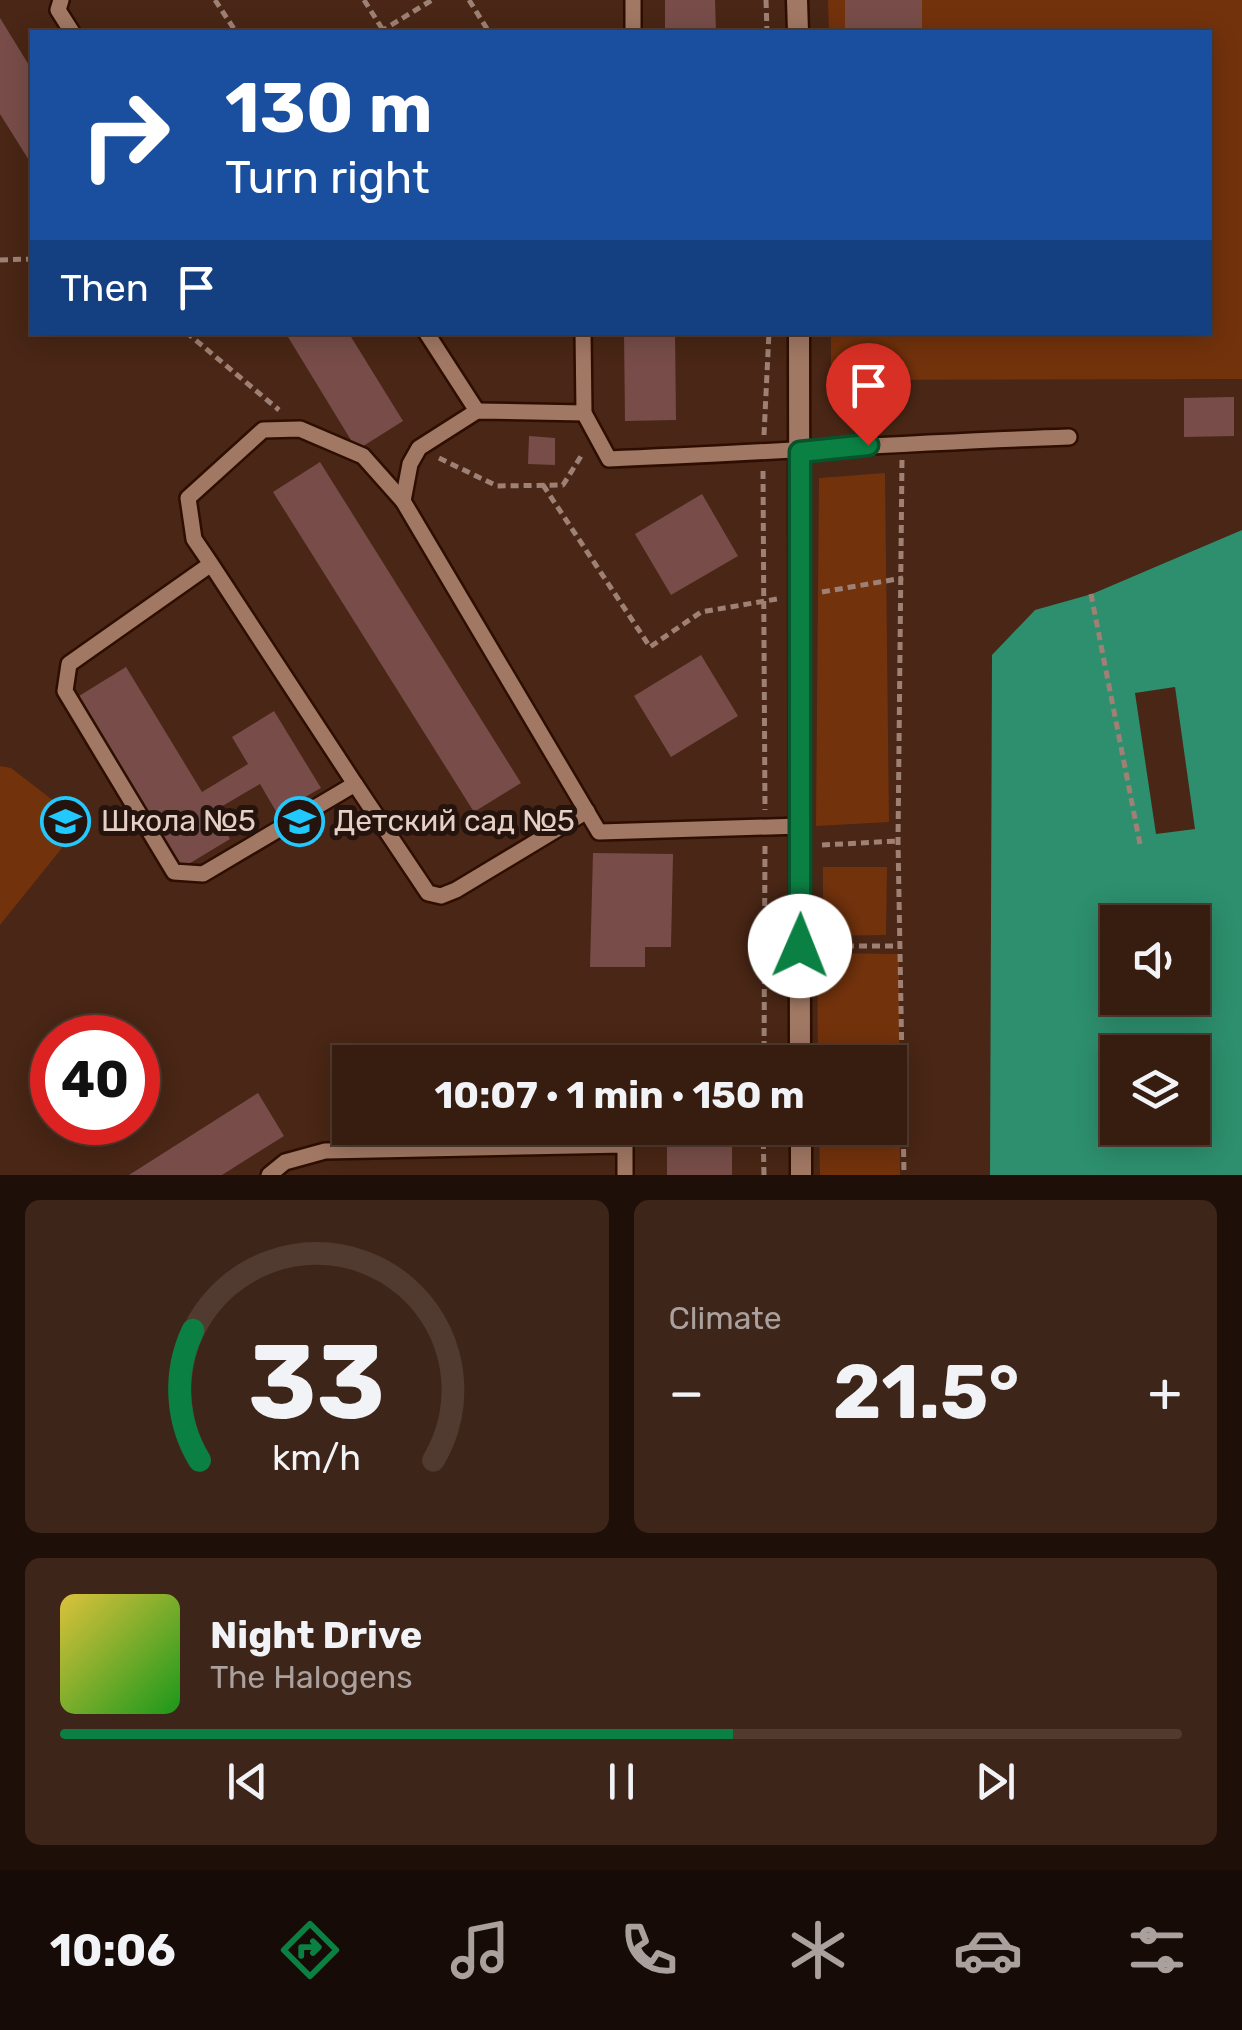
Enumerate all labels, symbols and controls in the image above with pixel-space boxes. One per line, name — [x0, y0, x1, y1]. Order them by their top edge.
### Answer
text: 130 m — [225, 67, 433, 150]
icon: right — [60, 70, 190, 200]
text: Turn right — [225, 151, 429, 204]
icon: arrive — [169, 260, 224, 315]
text: Then — [60, 265, 149, 311]
pin — [826, 343, 911, 446]
icon: arrive — [841, 358, 896, 413]
school or university icon: Школа №5 — [40, 795, 92, 847]
school or university icon: Детский сад №5 — [273, 795, 325, 847]
place label: Школа №5 — [101, 803, 256, 839]
place label: Детский сад №5 — [334, 803, 575, 839]
position arrow — [748, 894, 852, 998]
map controls — [1100, 905, 1210, 1145]
button: sound — [1100, 905, 1210, 1015]
speed limit sign: 40 — [30, 1015, 160, 1145]
button: layers — [1100, 1035, 1210, 1145]
text: 10:07 · 1 min · 150 m — [434, 1072, 805, 1118]
text: Climate — [669, 1299, 782, 1337]
text: 33 — [248, 1321, 385, 1444]
text: 21.5° — [833, 1348, 1019, 1437]
text: − — [669, 1360, 704, 1425]
text: + — [1148, 1360, 1182, 1425]
text: km/h — [272, 1437, 361, 1479]
text: Night Drive — [210, 1612, 422, 1658]
text: The Halogens — [210, 1658, 413, 1696]
icon: previous — [220, 1754, 275, 1809]
icon: pause — [594, 1754, 649, 1809]
icon: next — [968, 1754, 1023, 1809]
icon: directions — [275, 1915, 345, 1985]
icon: music — [445, 1915, 515, 1985]
icon: phone — [614, 1915, 684, 1985]
icon: climate — [783, 1915, 853, 1985]
icon: car — [953, 1915, 1023, 1985]
icon: filters — [1122, 1915, 1192, 1985]
text: 10:06 — [50, 1924, 176, 1977]

